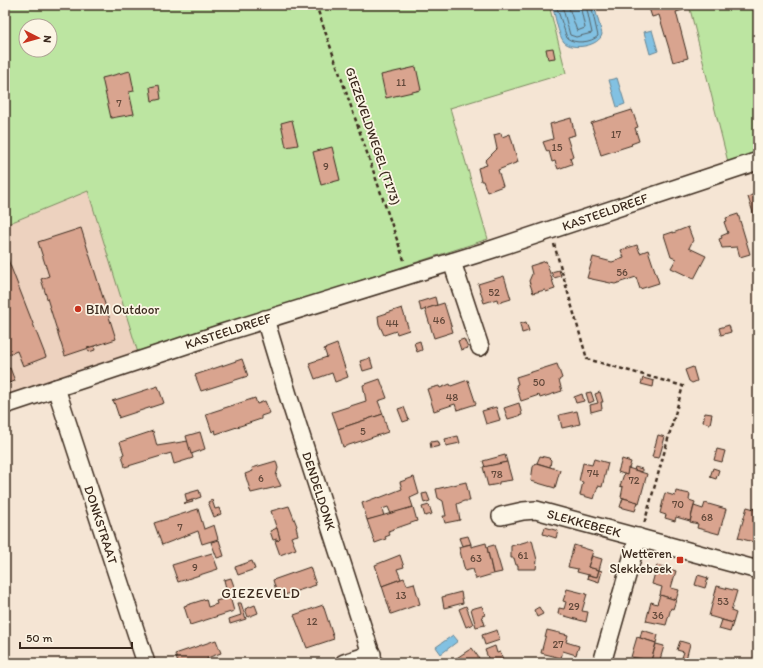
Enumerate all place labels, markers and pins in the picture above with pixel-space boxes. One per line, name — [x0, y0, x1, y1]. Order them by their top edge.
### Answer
place label: BIM Outdoor — [86, 302, 160, 317]
marker: BIM Outdoor — [73, 304, 83, 314]
place label: Wetteren Slekkebeek — [609, 546, 672, 576]
marker: Wetteren Slekkebeek — [675, 555, 685, 565]

